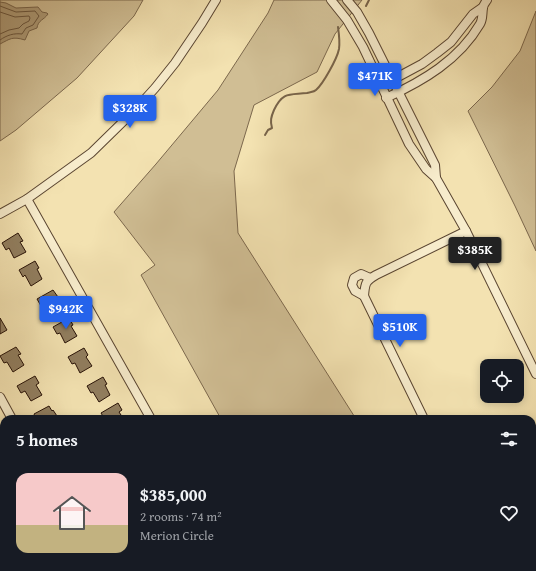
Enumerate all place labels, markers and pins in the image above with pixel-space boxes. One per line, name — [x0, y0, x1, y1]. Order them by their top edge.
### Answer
pin: $471K — [347, 63, 403, 97]
pin: $328K — [102, 95, 158, 129]
pin: $385K — [447, 237, 503, 271]
pin: $942K — [38, 296, 94, 330]
pin: $510K — [372, 314, 428, 348]

